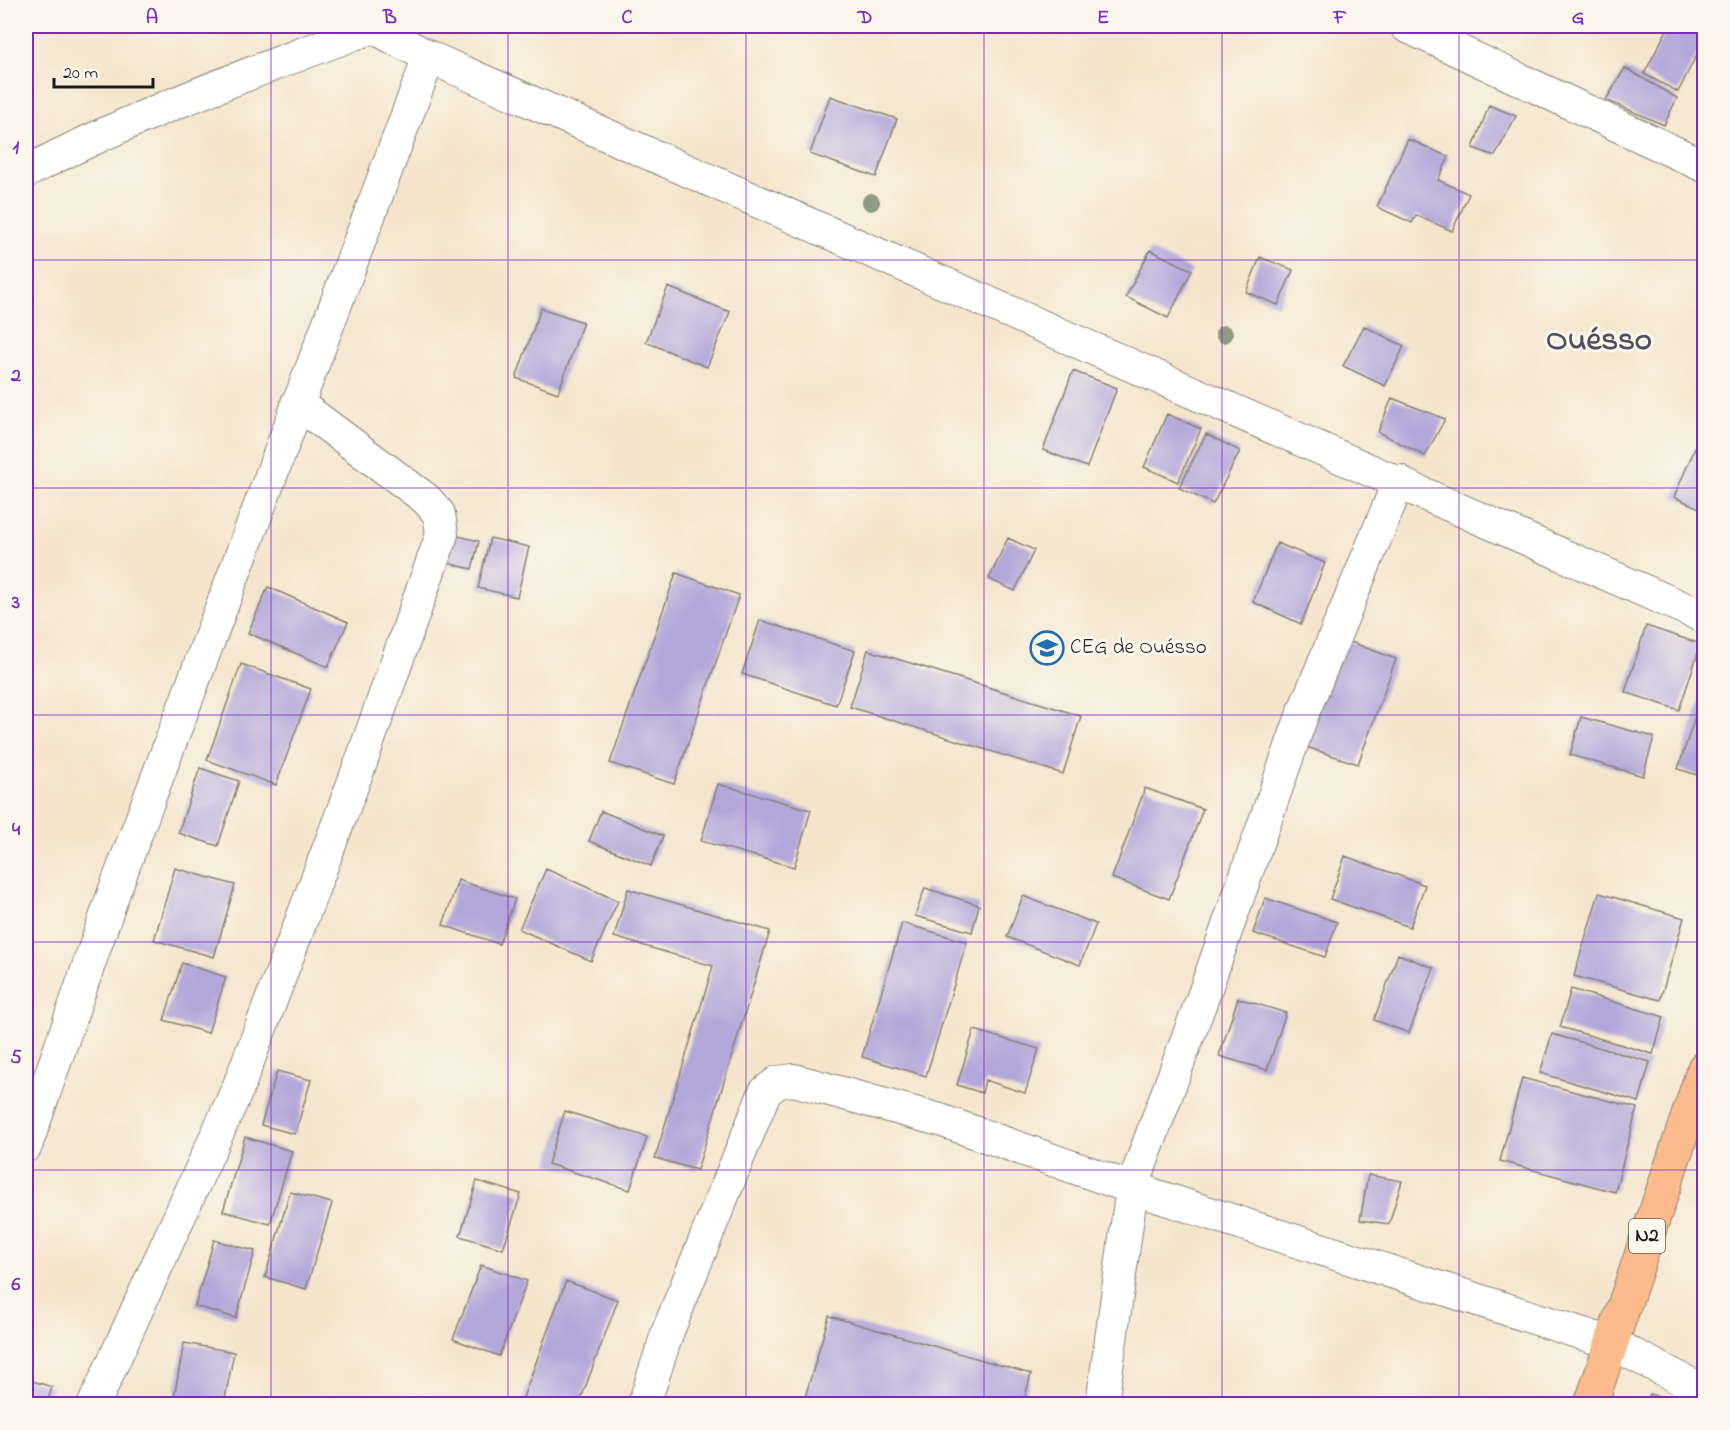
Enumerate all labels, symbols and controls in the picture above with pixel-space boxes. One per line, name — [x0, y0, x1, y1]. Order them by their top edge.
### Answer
text: A — [146, 4, 158, 33]
text: B — [382, 4, 397, 33]
text: C — [622, 4, 633, 33]
text: D — [857, 4, 872, 33]
text: E — [1097, 4, 1109, 33]
text: F — [1333, 4, 1347, 33]
text: G — [1572, 4, 1585, 33]
scale bar — [54, 51, 153, 89]
text: 20 m — [63, 61, 98, 87]
text: 1 — [13, 134, 20, 163]
district label: Ouésso — [1546, 317, 1652, 365]
text: 2 — [10, 362, 21, 391]
text: 3 — [11, 589, 20, 618]
school or university icon: CEG de Ouésso — [1029, 630, 1065, 666]
place label: CEG de Ouésso — [1070, 633, 1207, 663]
text: 4 — [12, 816, 21, 845]
text: 5 — [10, 1044, 22, 1073]
road number: N2 — [1629, 1219, 1665, 1253]
text: 6 — [12, 1271, 21, 1300]

